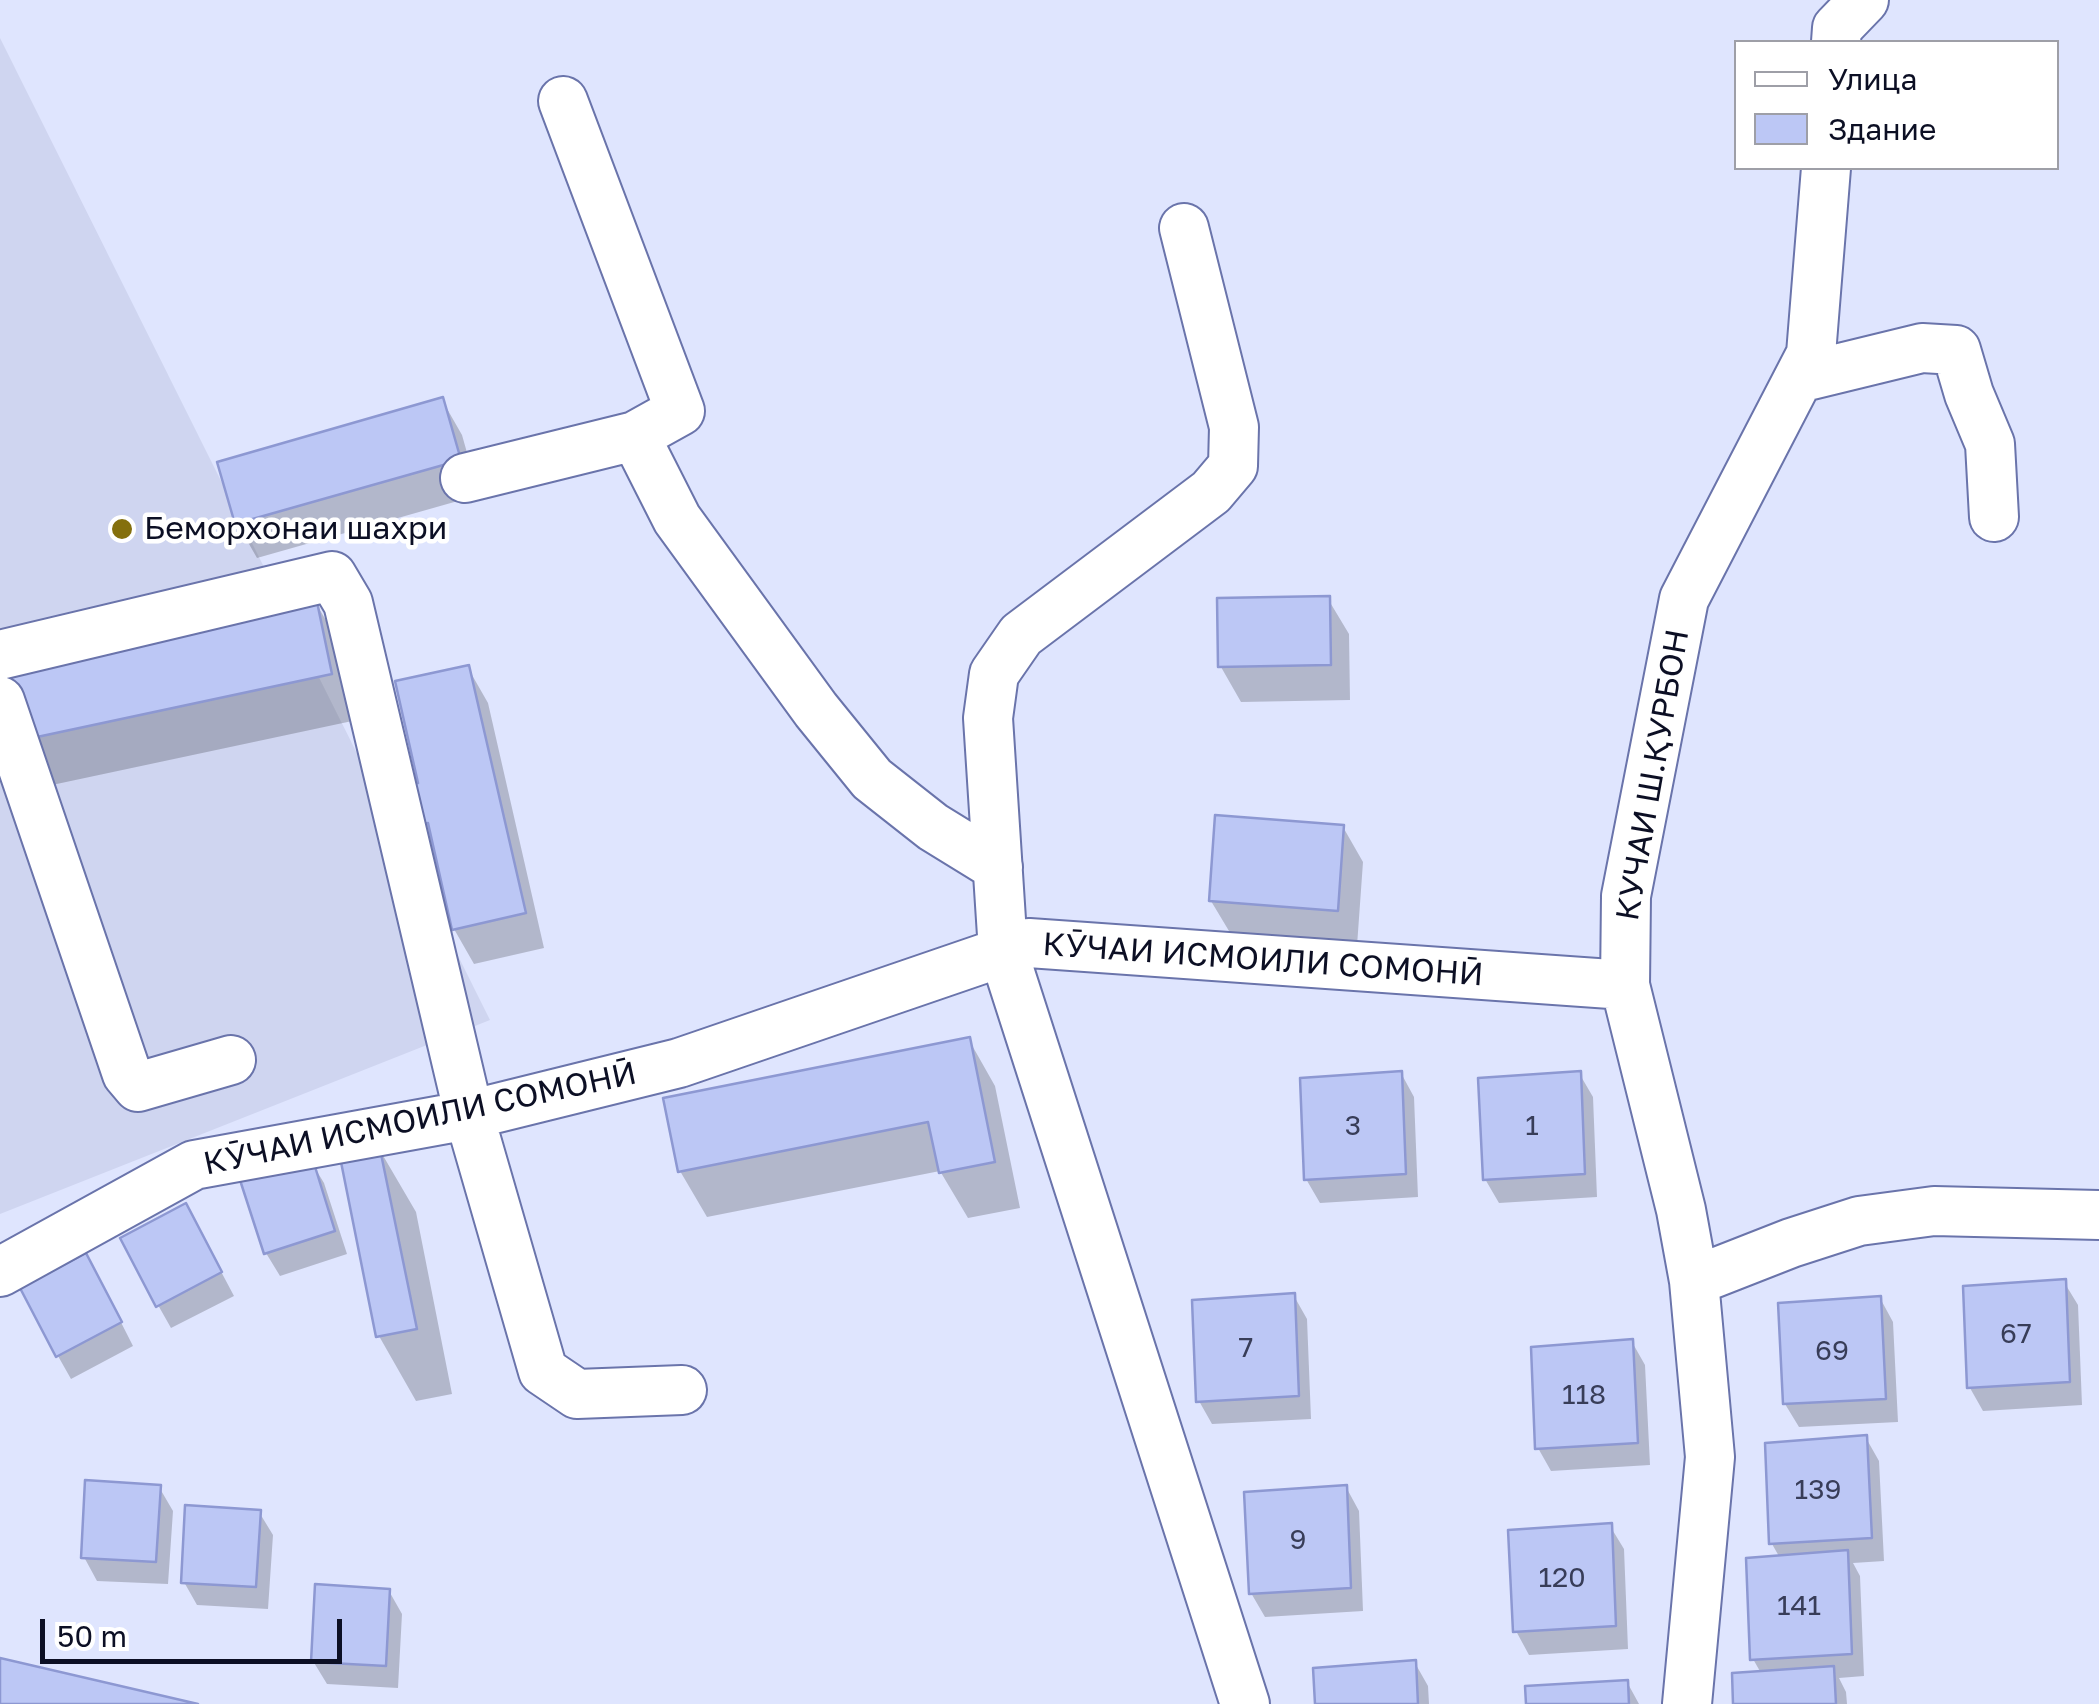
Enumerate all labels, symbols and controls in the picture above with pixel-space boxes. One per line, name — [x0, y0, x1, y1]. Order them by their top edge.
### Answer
legend — [1734, 40, 2059, 170]
text: Улица — [1828, 61, 1917, 97]
text: Здание — [1828, 111, 1936, 147]
place label: Беморхонаи шахри — [144, 510, 447, 548]
marker: Беморхонаи шахри — [109, 516, 135, 542]
street label: КУЧАИ Ш.ҚУРБОН — [1608, 626, 1698, 924]
street label: КӮЧАИ ИСМОИЛИ СОМОНӢ — [1041, 925, 1485, 995]
street label: КӮЧАИ ИСМОИЛИ СОМОНӢ — [200, 1054, 640, 1184]
house number: 3 — [1345, 1109, 1361, 1143]
house number: 1 — [1525, 1109, 1539, 1143]
house number: 67 — [2000, 1317, 2032, 1351]
house number: 7 — [1239, 1331, 1253, 1365]
house number: 69 — [1815, 1334, 1849, 1368]
house number: 118 — [1562, 1378, 1606, 1412]
house number: 139 — [1795, 1473, 1841, 1507]
house number: 9 — [1290, 1523, 1306, 1557]
house number: 120 — [1538, 1561, 1586, 1595]
house number: 141 — [1777, 1589, 1821, 1623]
scale bar — [45, 1599, 348, 1661]
text: 50 m — [57, 1618, 127, 1654]

